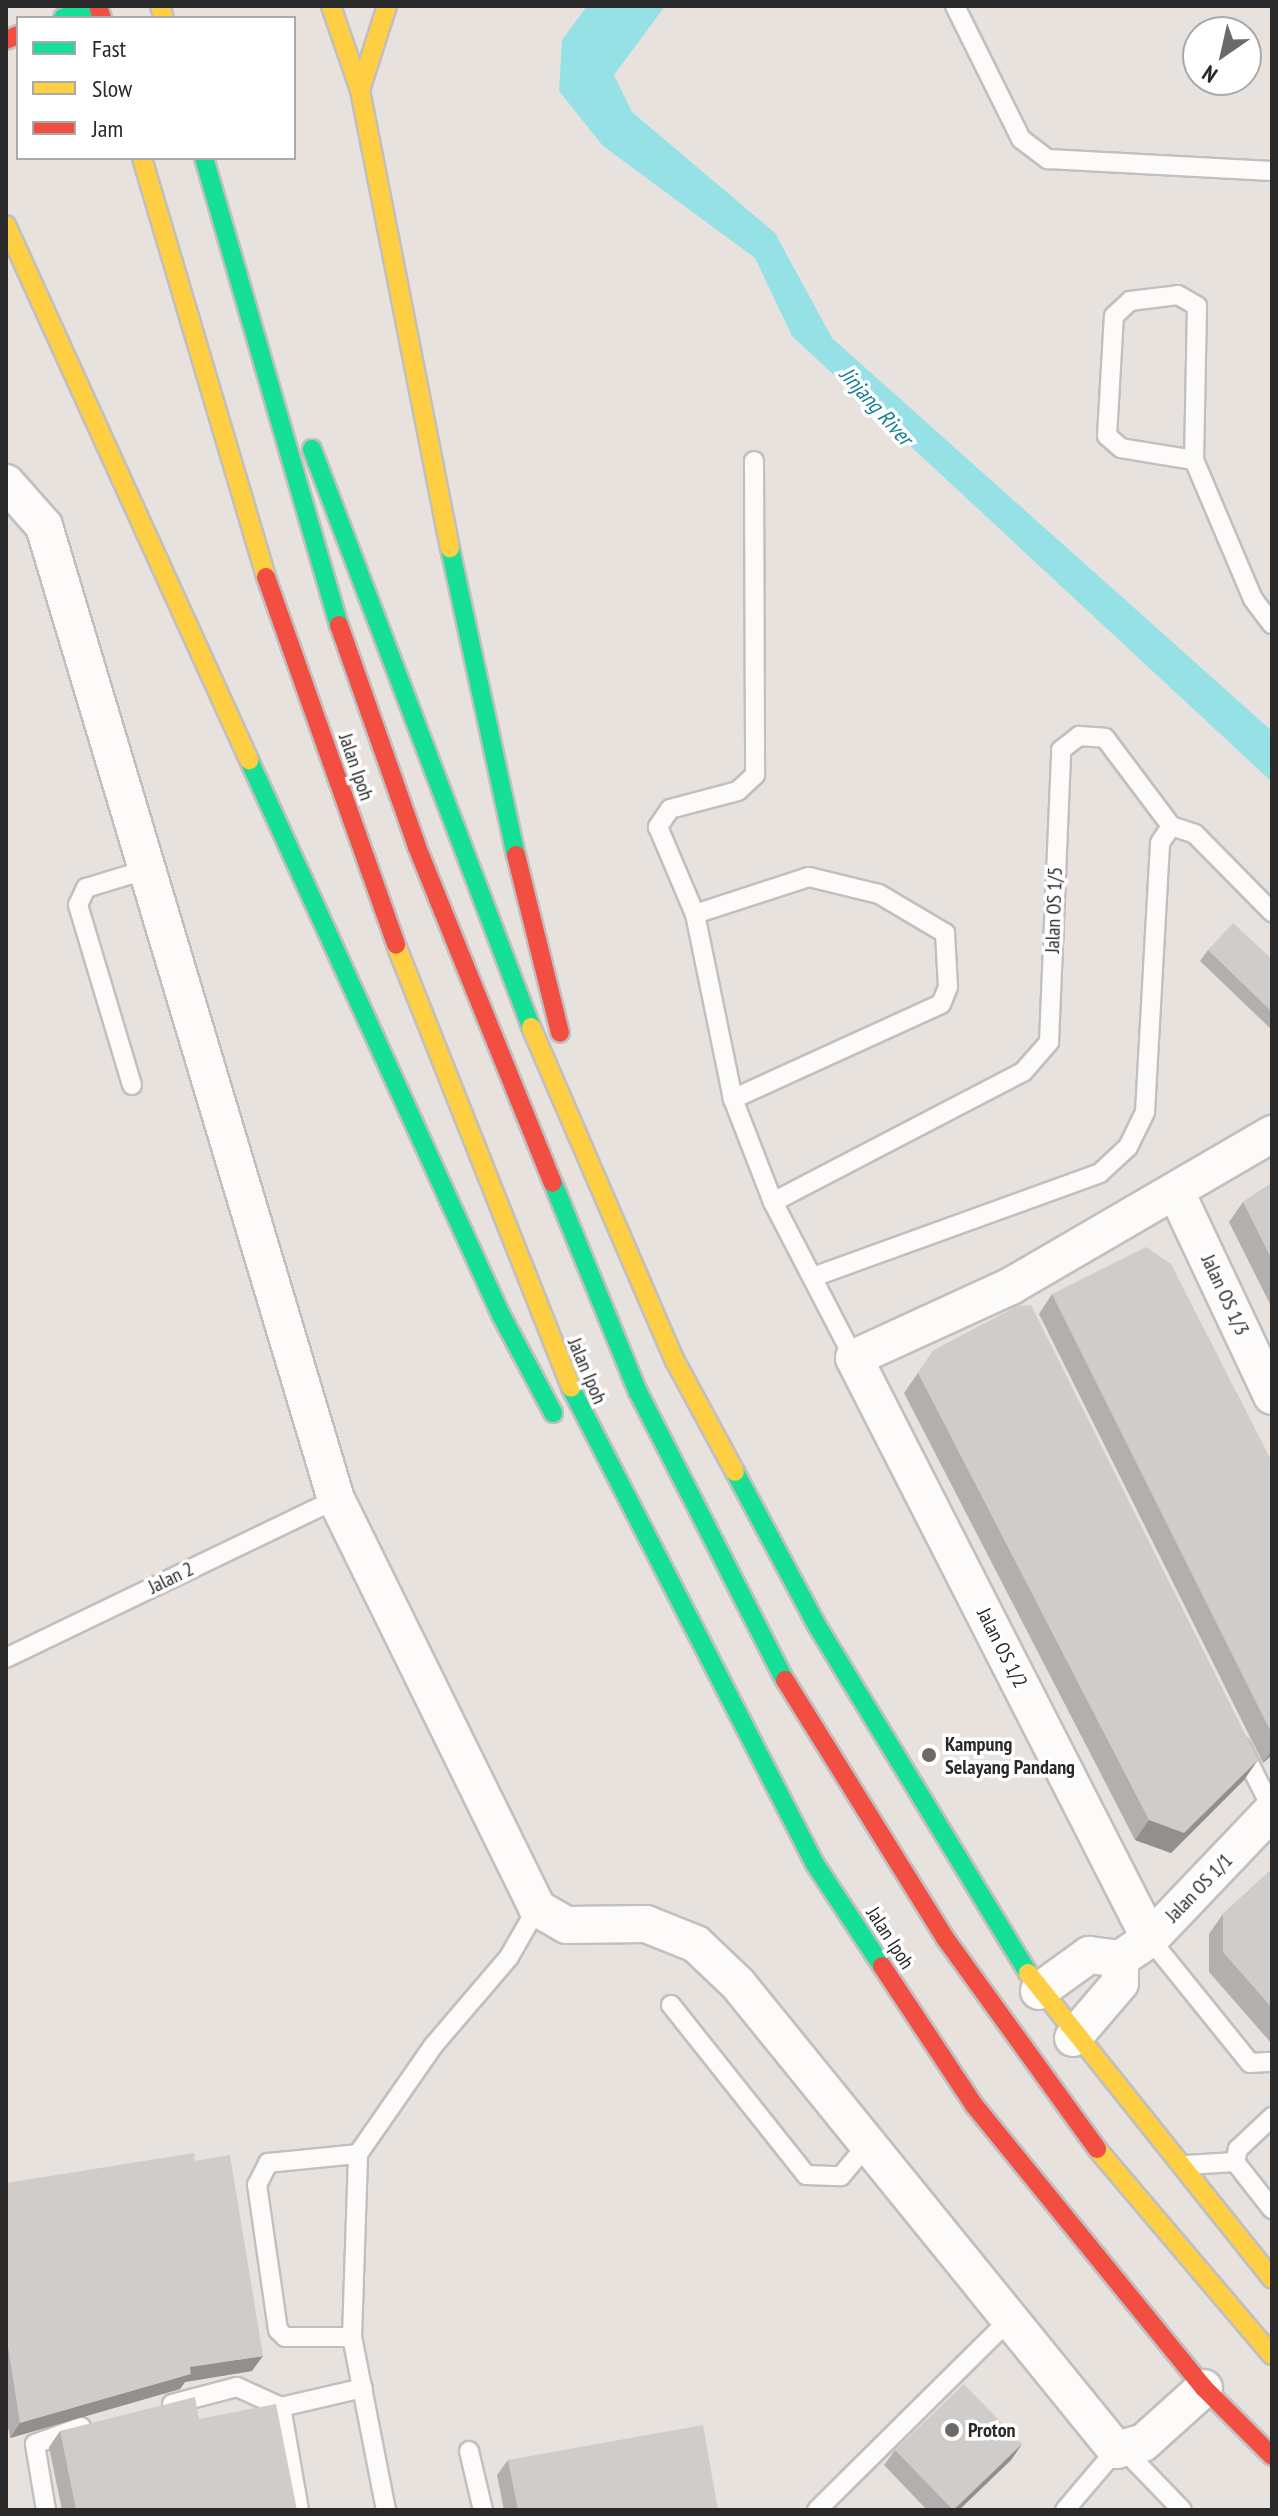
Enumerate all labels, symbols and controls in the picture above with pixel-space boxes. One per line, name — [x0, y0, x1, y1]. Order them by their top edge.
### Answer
legend — [16, 16, 296, 160]
north arrow — [1182, 16, 1262, 96]
text: Fast — [92, 33, 126, 64]
text: N — [1197, 59, 1222, 89]
text: Slow — [92, 73, 132, 104]
text: Jam — [92, 113, 123, 144]
water label: Jinjang River — [834, 361, 918, 451]
street label: Jalan Ipoh — [333, 730, 379, 804]
street label: Jalan OS 1/5 — [1041, 867, 1067, 953]
street label: Jalan OS 1/3 — [1196, 1251, 1254, 1339]
street label: Jalan Ipoh — [562, 1334, 612, 1408]
street label: Jalan 2 — [144, 1557, 198, 1599]
street label: Jalan OS 1/2 — [972, 1604, 1032, 1692]
place label: Kampung Selayang Pandang — [945, 1732, 1075, 1779]
marker: Kampung Selayang Pandang — [920, 1746, 938, 1764]
street label: Jalan OS 1/1 — [1160, 1849, 1238, 1927]
street label: Jalan Ipoh — [861, 1902, 919, 1974]
place label: Proton — [968, 2418, 1016, 2442]
marker: Proton — [943, 2421, 961, 2439]

